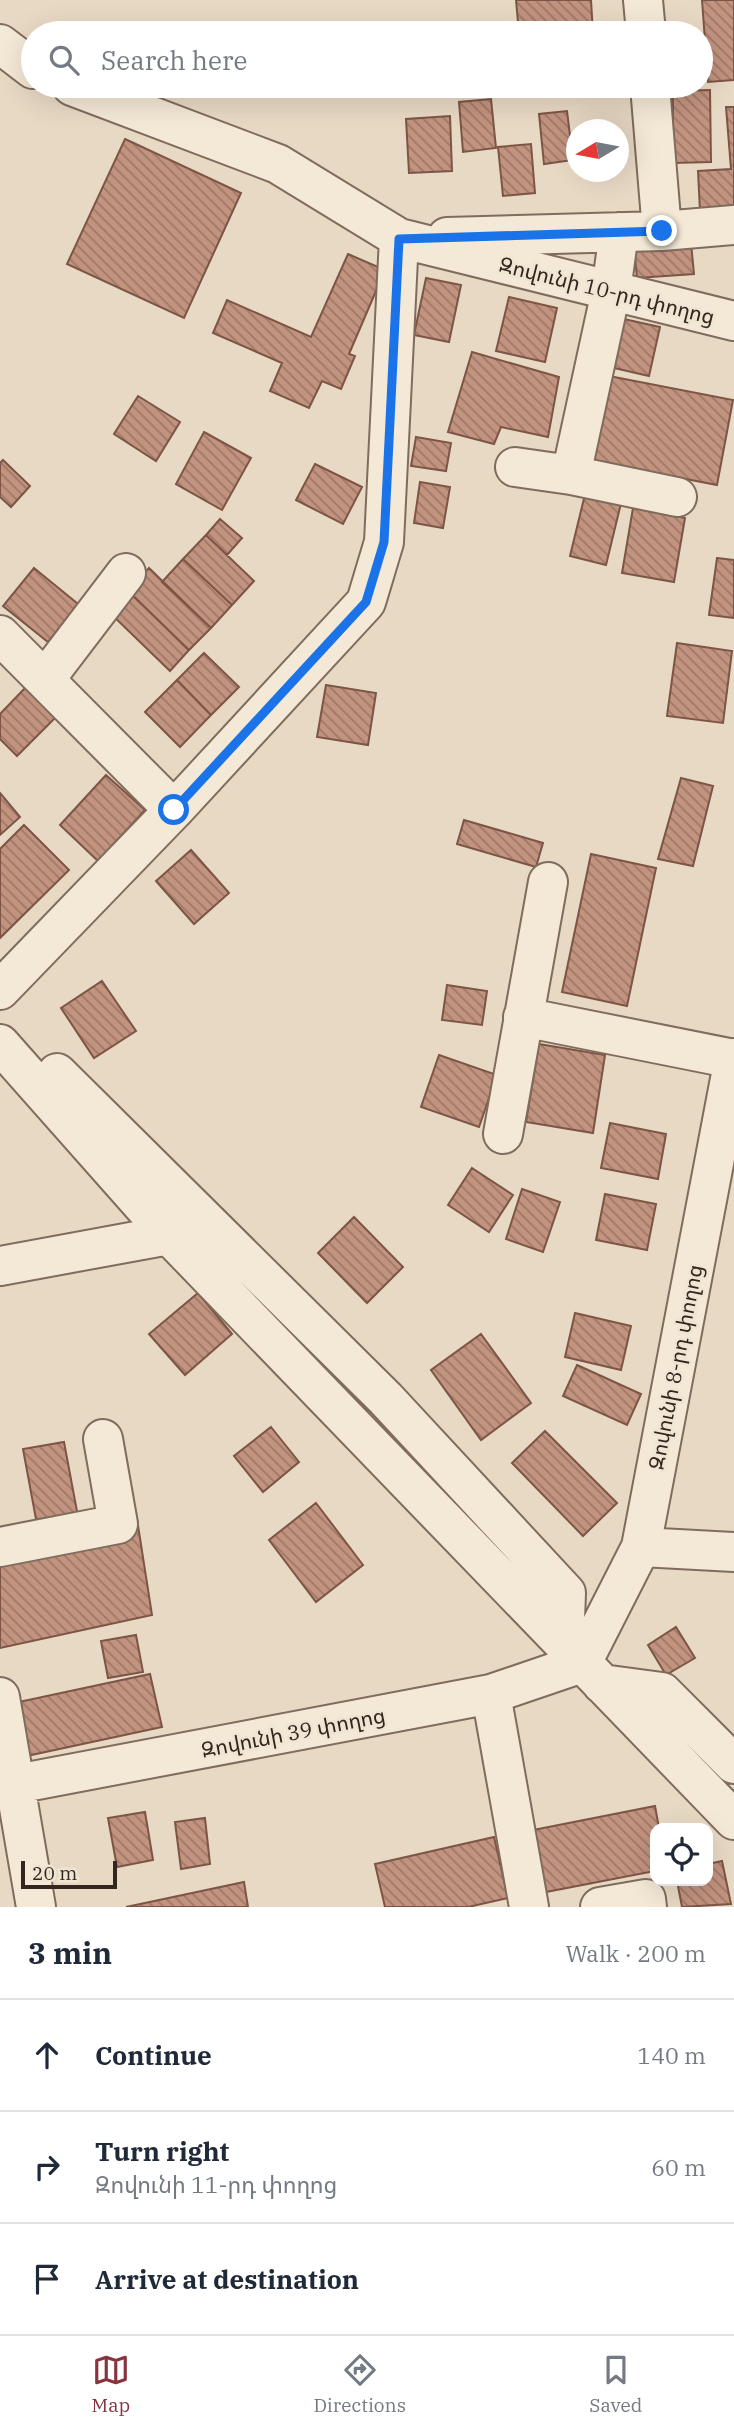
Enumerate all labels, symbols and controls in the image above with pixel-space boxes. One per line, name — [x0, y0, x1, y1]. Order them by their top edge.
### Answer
search box — [21, 21, 713, 98]
icon: search — [45, 41, 83, 79]
text: Search here — [101, 43, 247, 77]
north arrow — [566, 119, 629, 182]
route end — [646, 215, 677, 246]
street label: Զովունի 10-րդ փողոց — [496, 250, 718, 330]
route start — [158, 794, 189, 825]
street label: Զովունի 8-րդ փողոց — [641, 1262, 709, 1472]
street label: Զովունի 39 փողոց — [199, 1700, 387, 1764]
map controls — [650, 1823, 713, 1886]
button: locate — [650, 1823, 713, 1886]
scale bar — [21, 1858, 117, 1890]
text: 20 m — [32, 1861, 77, 1885]
text: 3 min — [28, 1933, 112, 1972]
text: Walk · 200 m — [565, 1938, 706, 1968]
icon: ahead — [28, 2036, 66, 2074]
text: Continue — [95, 2038, 212, 2072]
text: 140 m — [637, 2040, 706, 2070]
text: Turn right — [95, 2134, 229, 2168]
icon: right — [28, 2148, 66, 2186]
text: 60 m — [651, 2152, 706, 2182]
text: Զովունի 11-րդ փողոց — [95, 2169, 337, 2199]
icon: arrive — [28, 2260, 66, 2298]
text: Arrive at destination — [95, 2262, 359, 2296]
tab: Map — [92, 2351, 130, 2417]
tab: Directions — [313, 2351, 406, 2417]
tab: Saved — [589, 2351, 642, 2417]

